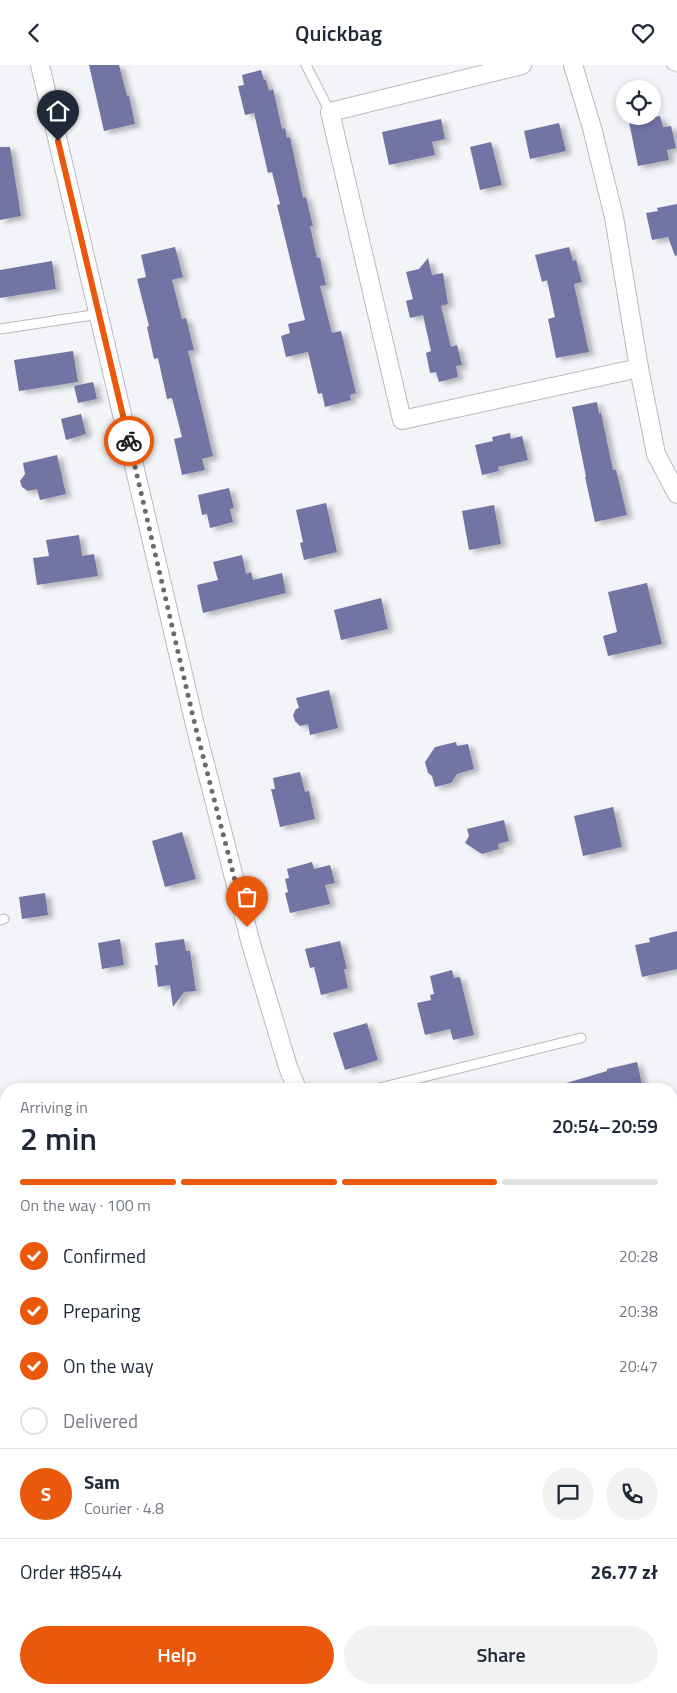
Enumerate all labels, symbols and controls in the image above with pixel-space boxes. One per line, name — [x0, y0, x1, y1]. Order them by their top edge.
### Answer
text: Quickbag — [295, 16, 382, 50]
icon: back — [20, 19, 48, 47]
icon: heart — [629, 19, 657, 47]
map controls — [616, 80, 661, 125]
button: locate — [616, 80, 661, 125]
pin — [37, 90, 79, 141]
icon: home — [44, 97, 72, 125]
courier — [104, 416, 154, 466]
icon: bike — [115, 427, 143, 455]
pin — [226, 876, 268, 927]
icon: bag — [233, 883, 261, 911]
text: Arriving in — [20, 1095, 88, 1119]
text: 20:54–20:59 — [552, 1111, 658, 1140]
text: 2 min — [20, 1114, 97, 1162]
text: On the way · 100 m — [20, 1193, 151, 1217]
text: Confirmed — [63, 1241, 146, 1270]
icon: check — [20, 1242, 48, 1270]
text: 20:28 — [619, 1244, 658, 1268]
text: Preparing — [63, 1296, 140, 1325]
icon: check — [20, 1297, 48, 1325]
text: 20:38 — [619, 1299, 658, 1323]
text: On the way — [63, 1351, 154, 1380]
icon: check — [20, 1352, 48, 1380]
text: 20:47 — [619, 1354, 658, 1378]
text: Delivered — [63, 1406, 138, 1435]
text: Sam — [84, 1467, 120, 1496]
button: chat — [542, 1468, 594, 1520]
button: phone — [606, 1468, 658, 1520]
text: S — [41, 1479, 51, 1508]
text: Courier · 4.8 — [84, 1496, 164, 1520]
text: Order #8544 — [20, 1557, 122, 1586]
text: 26.77 zł — [591, 1557, 658, 1586]
button: Help — [20, 1626, 334, 1684]
button: Share — [344, 1626, 658, 1684]

